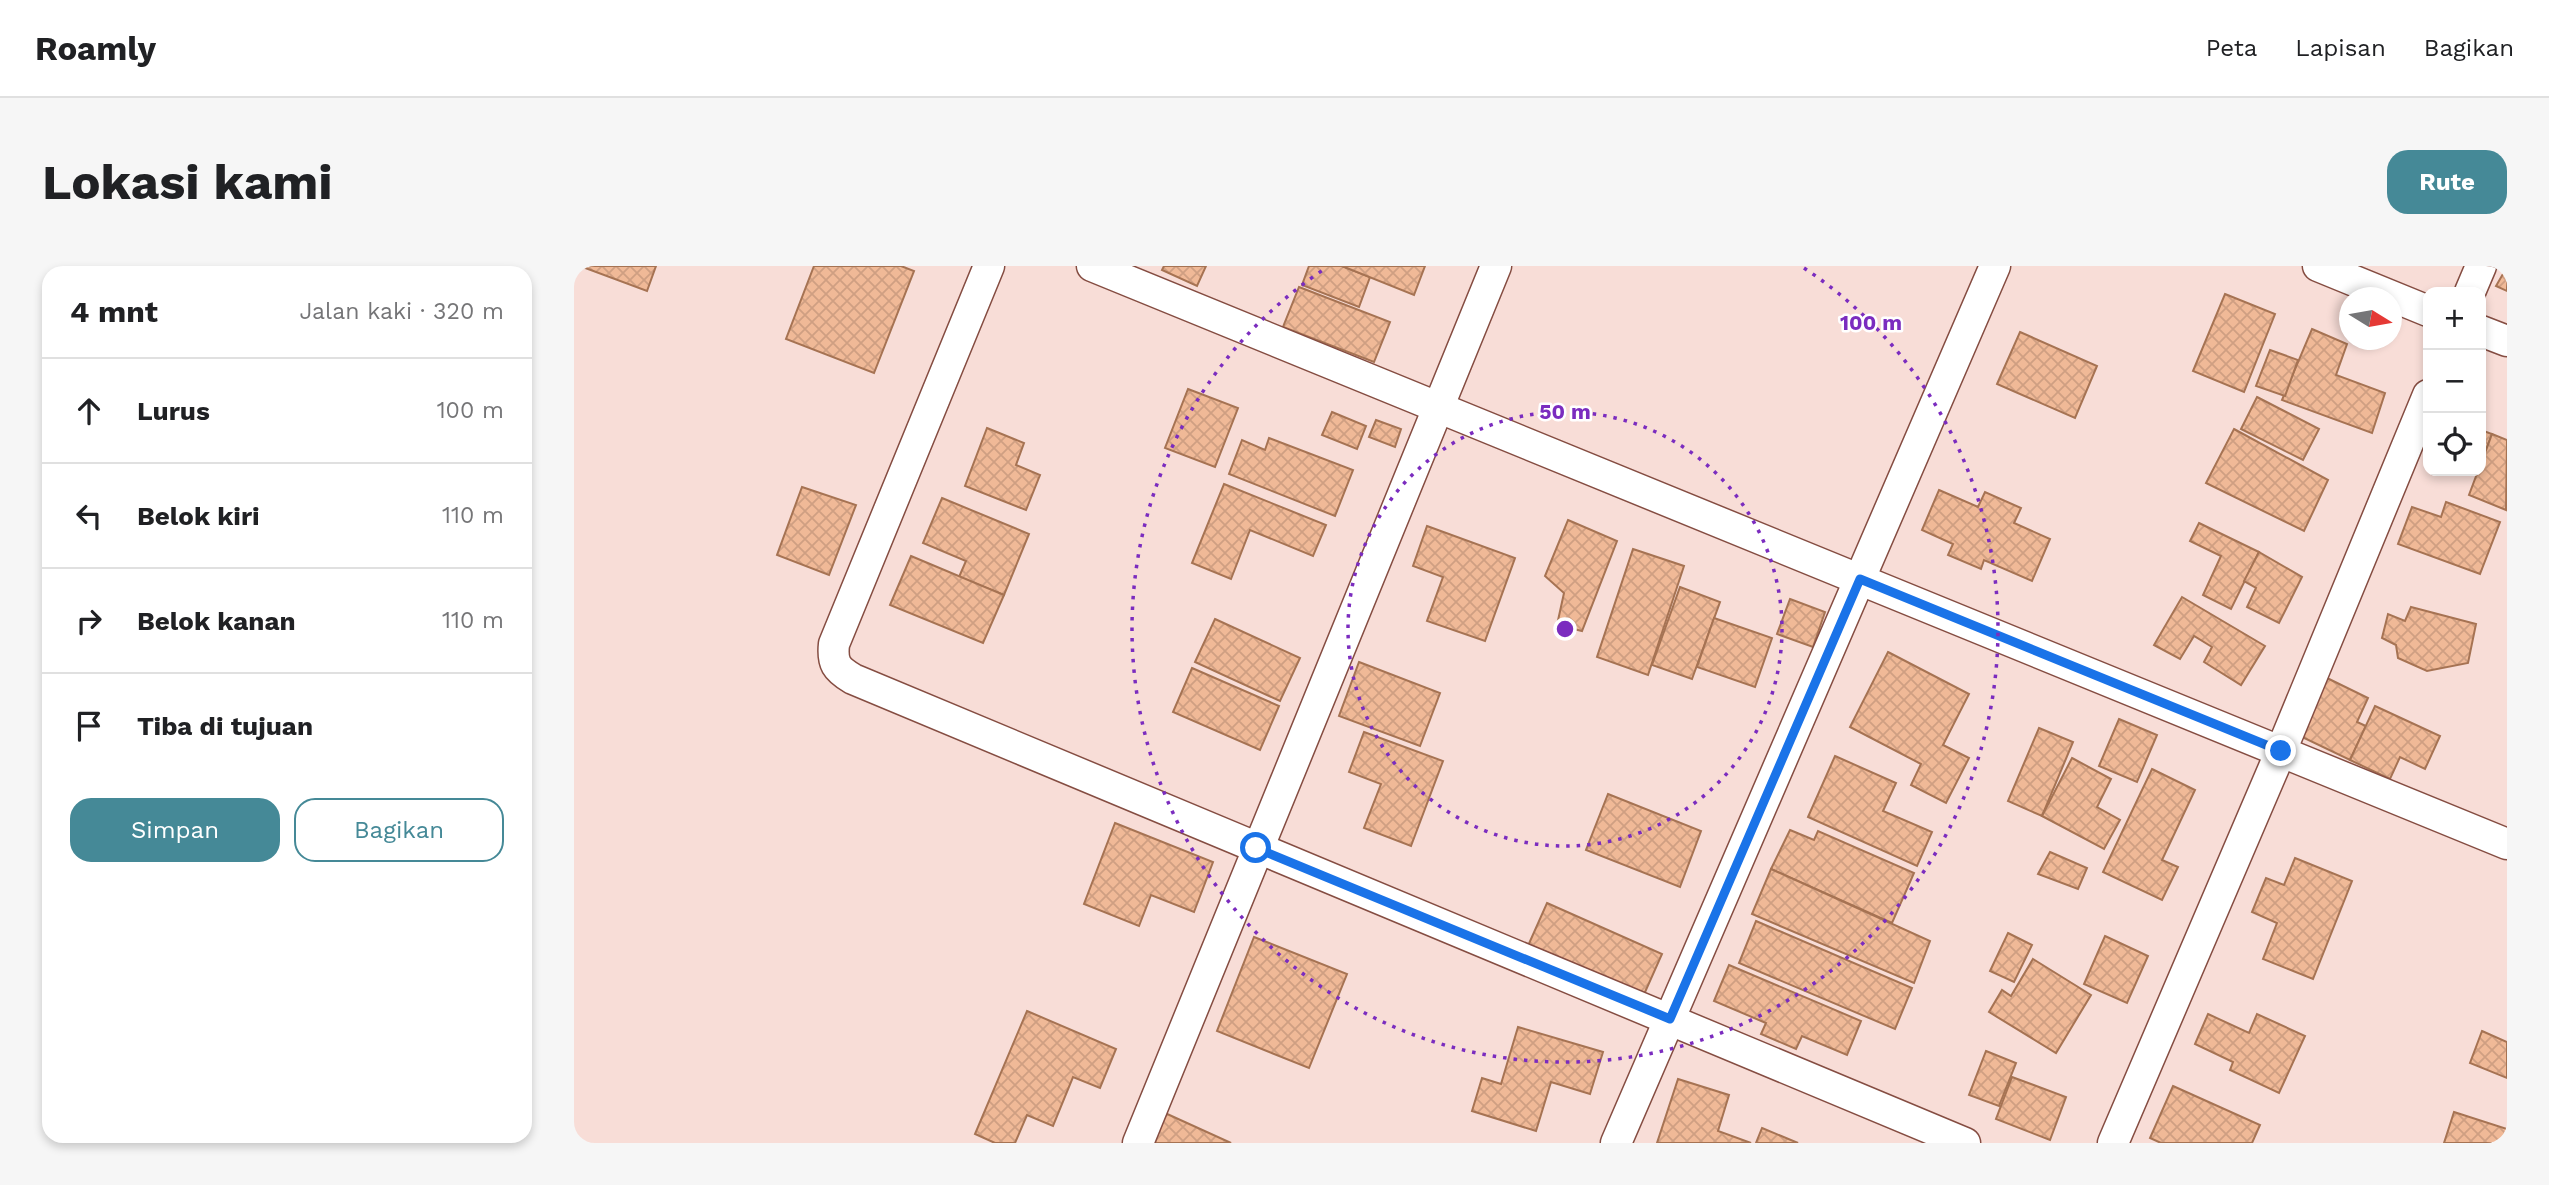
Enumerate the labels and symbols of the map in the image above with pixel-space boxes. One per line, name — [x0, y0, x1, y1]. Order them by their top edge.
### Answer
north arrow — [2339, 287, 2402, 350]
text: 100 m — [1840, 310, 1902, 335]
text: 50 m — [1539, 399, 1591, 424]
centre of rings — [1553, 617, 1577, 641]
route end — [2265, 735, 2296, 766]
route start — [1240, 832, 1271, 863]

